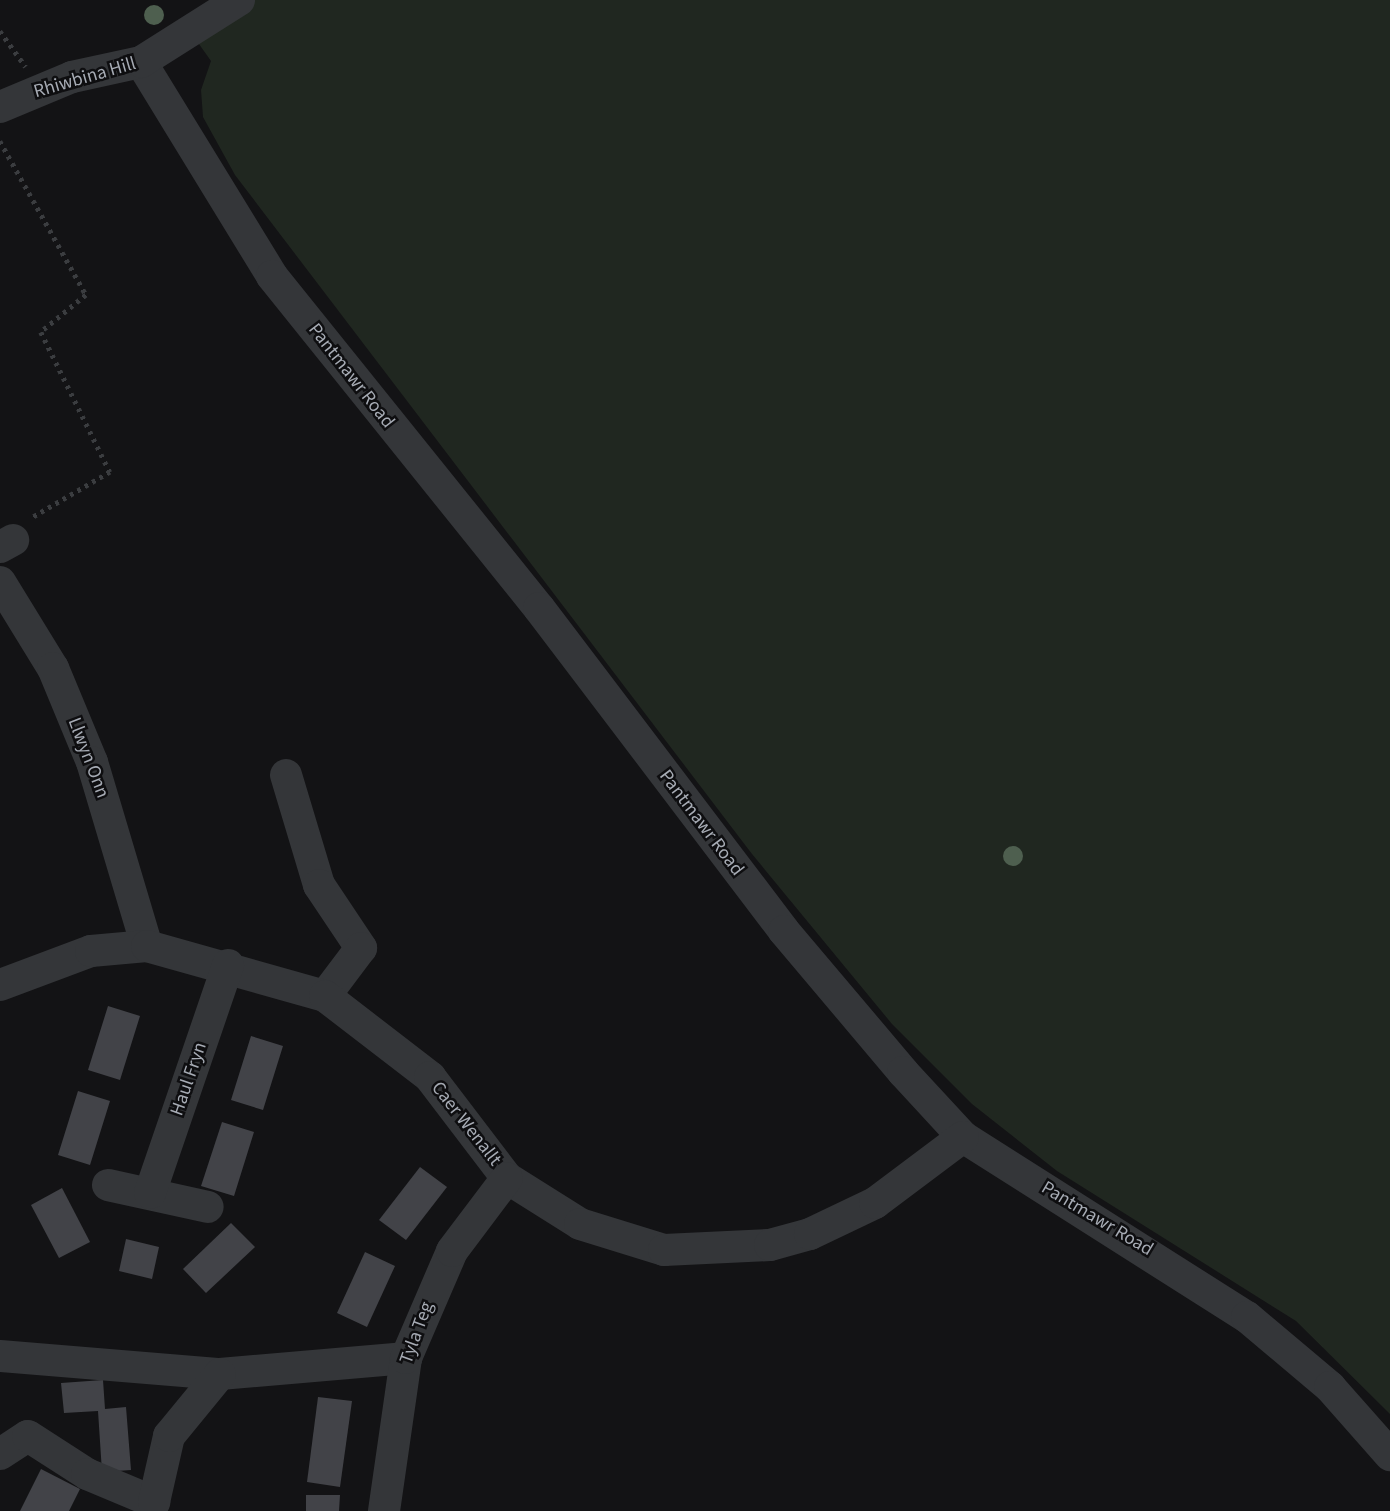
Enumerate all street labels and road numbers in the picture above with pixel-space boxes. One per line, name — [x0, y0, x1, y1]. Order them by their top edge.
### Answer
street label: Rhiwbina Hill — [31, 53, 139, 103]
street label: Pantmawr Road — [303, 319, 399, 433]
street label: Llwyn Onn — [62, 715, 114, 801]
street label: Pantmawr Road — [654, 766, 748, 880]
street label: Haul Fryn — [166, 1039, 212, 1119]
street label: Caer Wenallt — [426, 1077, 506, 1171]
street label: Pantmawr Road — [1037, 1177, 1157, 1261]
street label: Tyla Teg — [395, 1299, 439, 1367]

